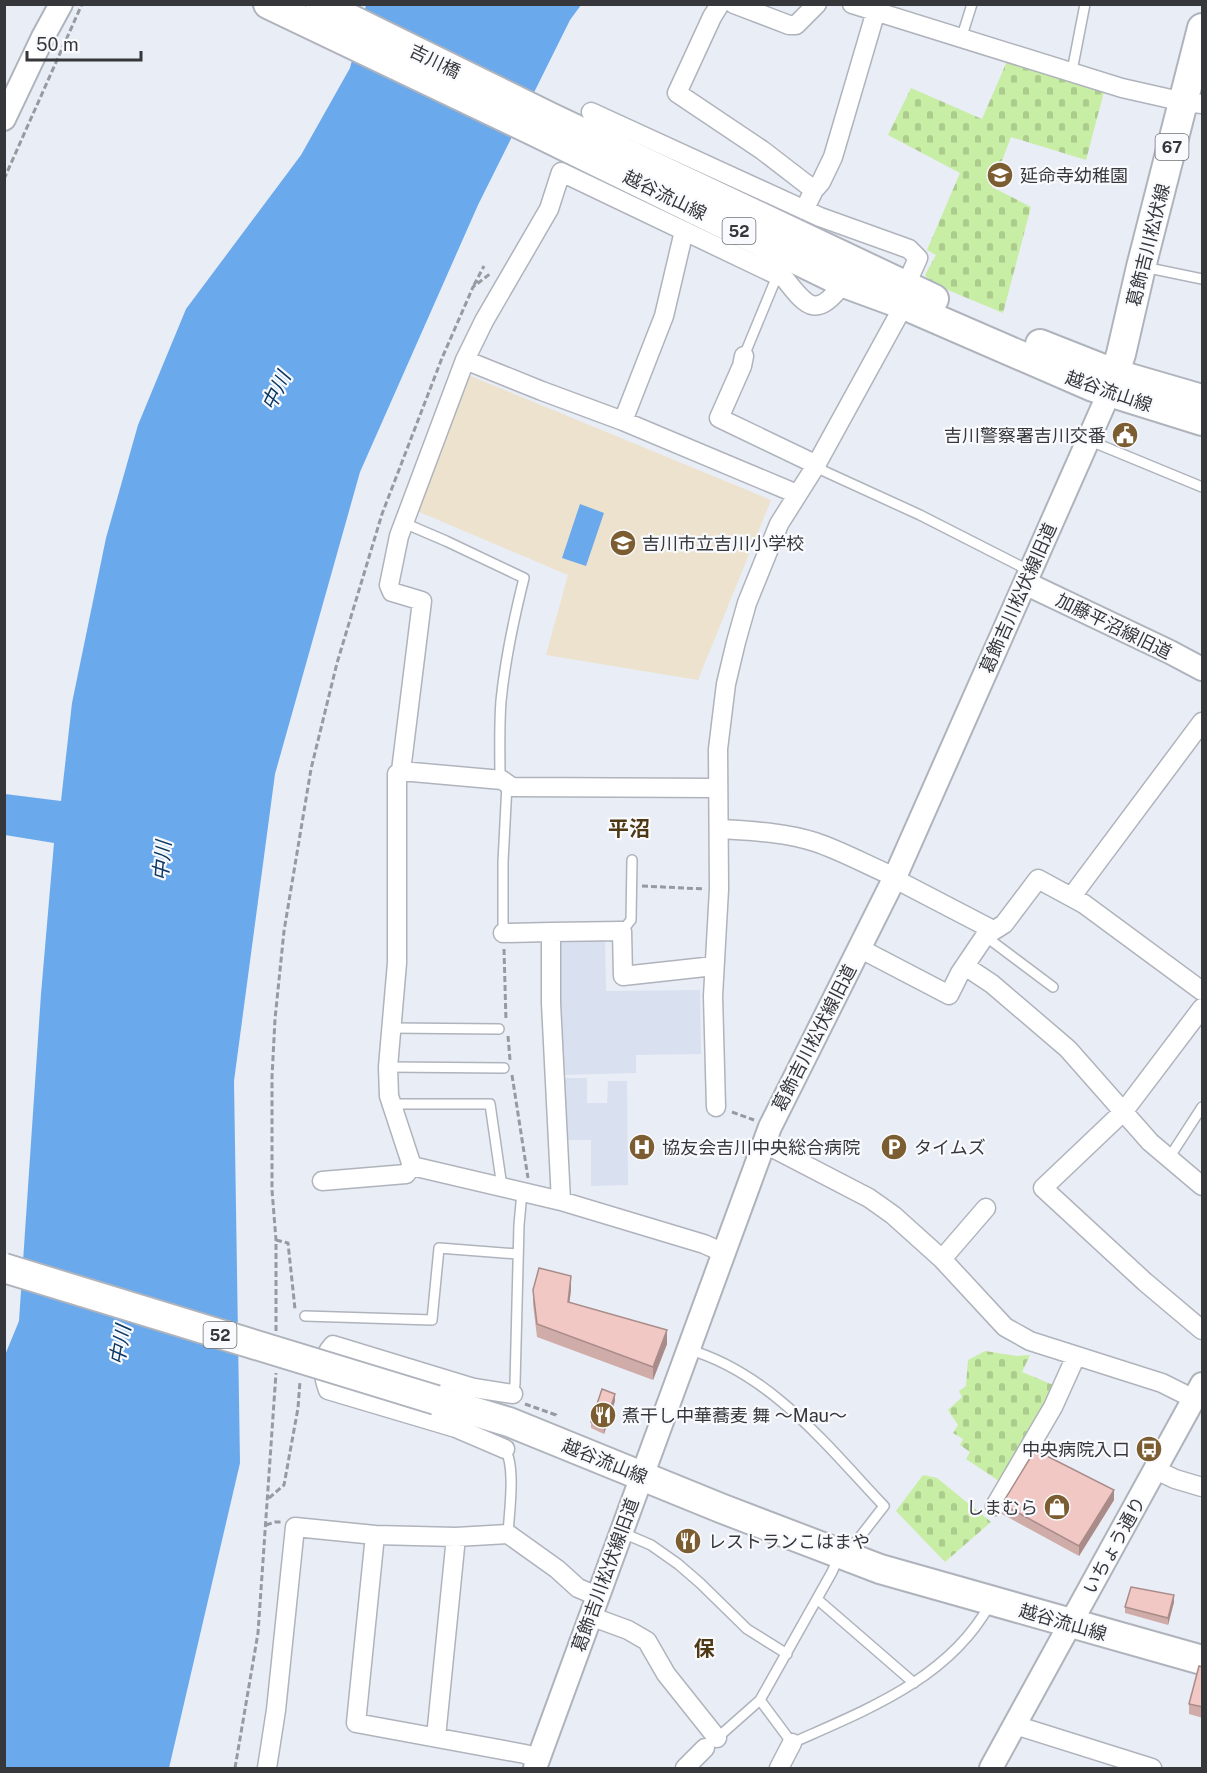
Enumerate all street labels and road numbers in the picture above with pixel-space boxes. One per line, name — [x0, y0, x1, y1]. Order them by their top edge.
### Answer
street label: 吉川橋 — [406, 40, 464, 82]
road number: 67 — [1156, 134, 1188, 160]
street label: 越谷流山線 — [620, 166, 710, 224]
street label: 葛飾吉川松伏線 — [1123, 181, 1173, 309]
road number: 52 — [722, 218, 756, 244]
street label: 越谷流山線 — [1063, 366, 1155, 416]
street label: 葛飾吉川松伏線旧道 — [975, 520, 1061, 676]
street label: 加藤平沼線旧道 — [1053, 589, 1175, 663]
street label: 葛飾吉川松伏線旧道 — [768, 961, 860, 1115]
road number: 52 — [204, 1322, 236, 1348]
street label: 越谷流山線 — [559, 1434, 651, 1488]
street label: いちょう通り — [1079, 1493, 1149, 1597]
street label: 葛飾吉川松伏線旧道 — [567, 1495, 643, 1655]
street label: 越谷流山線 — [1017, 1600, 1109, 1644]

